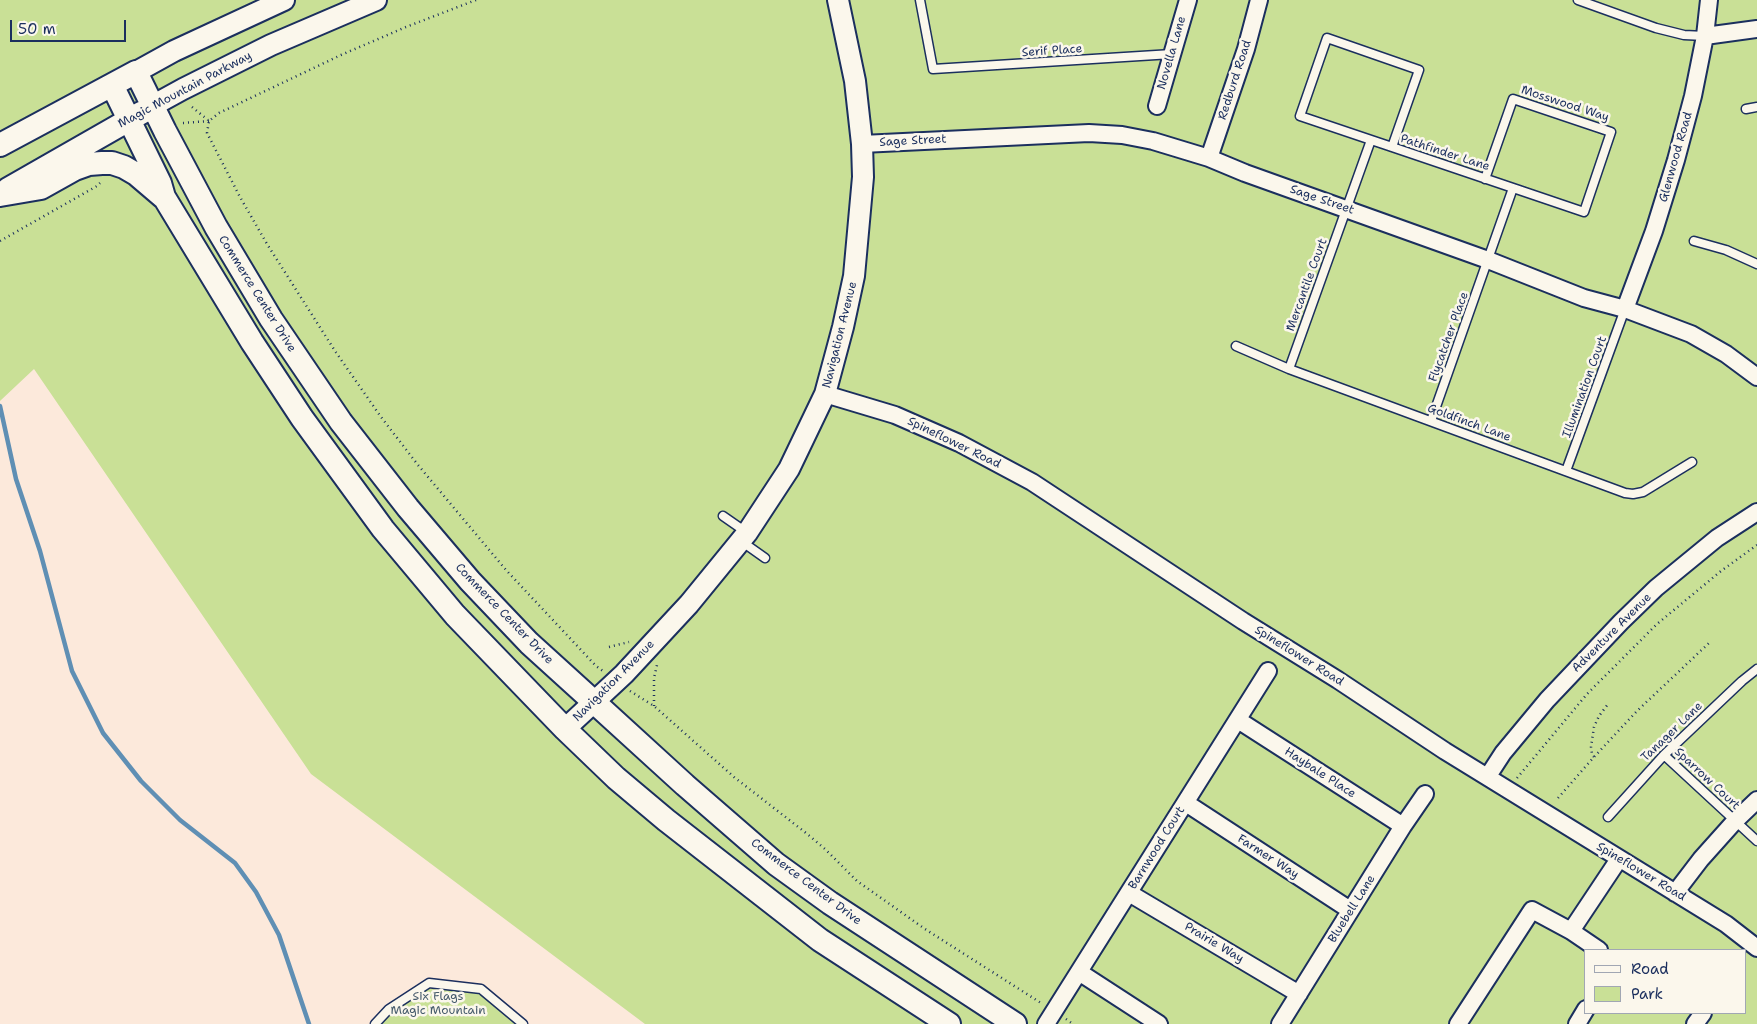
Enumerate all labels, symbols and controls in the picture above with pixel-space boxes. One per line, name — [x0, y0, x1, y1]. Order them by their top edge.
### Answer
scale bar — [12, 10, 129, 42]
street label: Novella Lane — [1155, 15, 1189, 91]
text: 50 m — [18, 19, 56, 39]
street label: Redburd Road — [1215, 38, 1255, 122]
street label: Serif Place — [1021, 42, 1083, 60]
street label: Magic Mountain Parkway — [116, 49, 254, 131]
street label: Mosswood Way — [1519, 83, 1611, 125]
street label: Glenwood Road — [1656, 110, 1696, 204]
street label: Sage Street — [879, 132, 947, 150]
street label: Pathfinder Lane — [1399, 132, 1491, 174]
street label: Sage Street — [1288, 182, 1356, 218]
street label: Commerce Center Drive — [215, 233, 299, 355]
street label: Mercantile Court — [1283, 237, 1331, 333]
street label: Navigation Avenue — [820, 280, 860, 390]
street label: Flycatcher Place — [1426, 290, 1472, 384]
street label: Illumination Court — [1560, 334, 1610, 440]
street label: Goldfinch Lane — [1425, 401, 1513, 445]
street label: Spineflower Road — [905, 414, 1003, 472]
street label: Commerce Center Drive — [452, 560, 556, 668]
street label: Adventure Avenue — [1569, 590, 1655, 676]
street label: Spineflower Road — [1252, 623, 1346, 689]
street label: Navigation Avenue — [570, 637, 658, 725]
street label: Tanager Lane — [1638, 699, 1706, 765]
street label: Haybale Place — [1282, 745, 1358, 801]
street label: Sparrow Court — [1671, 745, 1743, 813]
street label: Barnwood Court — [1126, 804, 1188, 892]
street label: Farmer Way — [1235, 832, 1301, 882]
street label: Commerce Center Drive — [748, 836, 864, 928]
street label: Spineflower Road — [1594, 840, 1688, 904]
street label: Bluebell Lane — [1325, 872, 1379, 946]
street label: Prairie Way — [1182, 920, 1246, 966]
legend — [1584, 949, 1747, 1014]
text: Road — [1631, 959, 1669, 979]
text: Park — [1631, 984, 1663, 1004]
park label: Six Flags Magic Mountain — [390, 990, 486, 1018]

